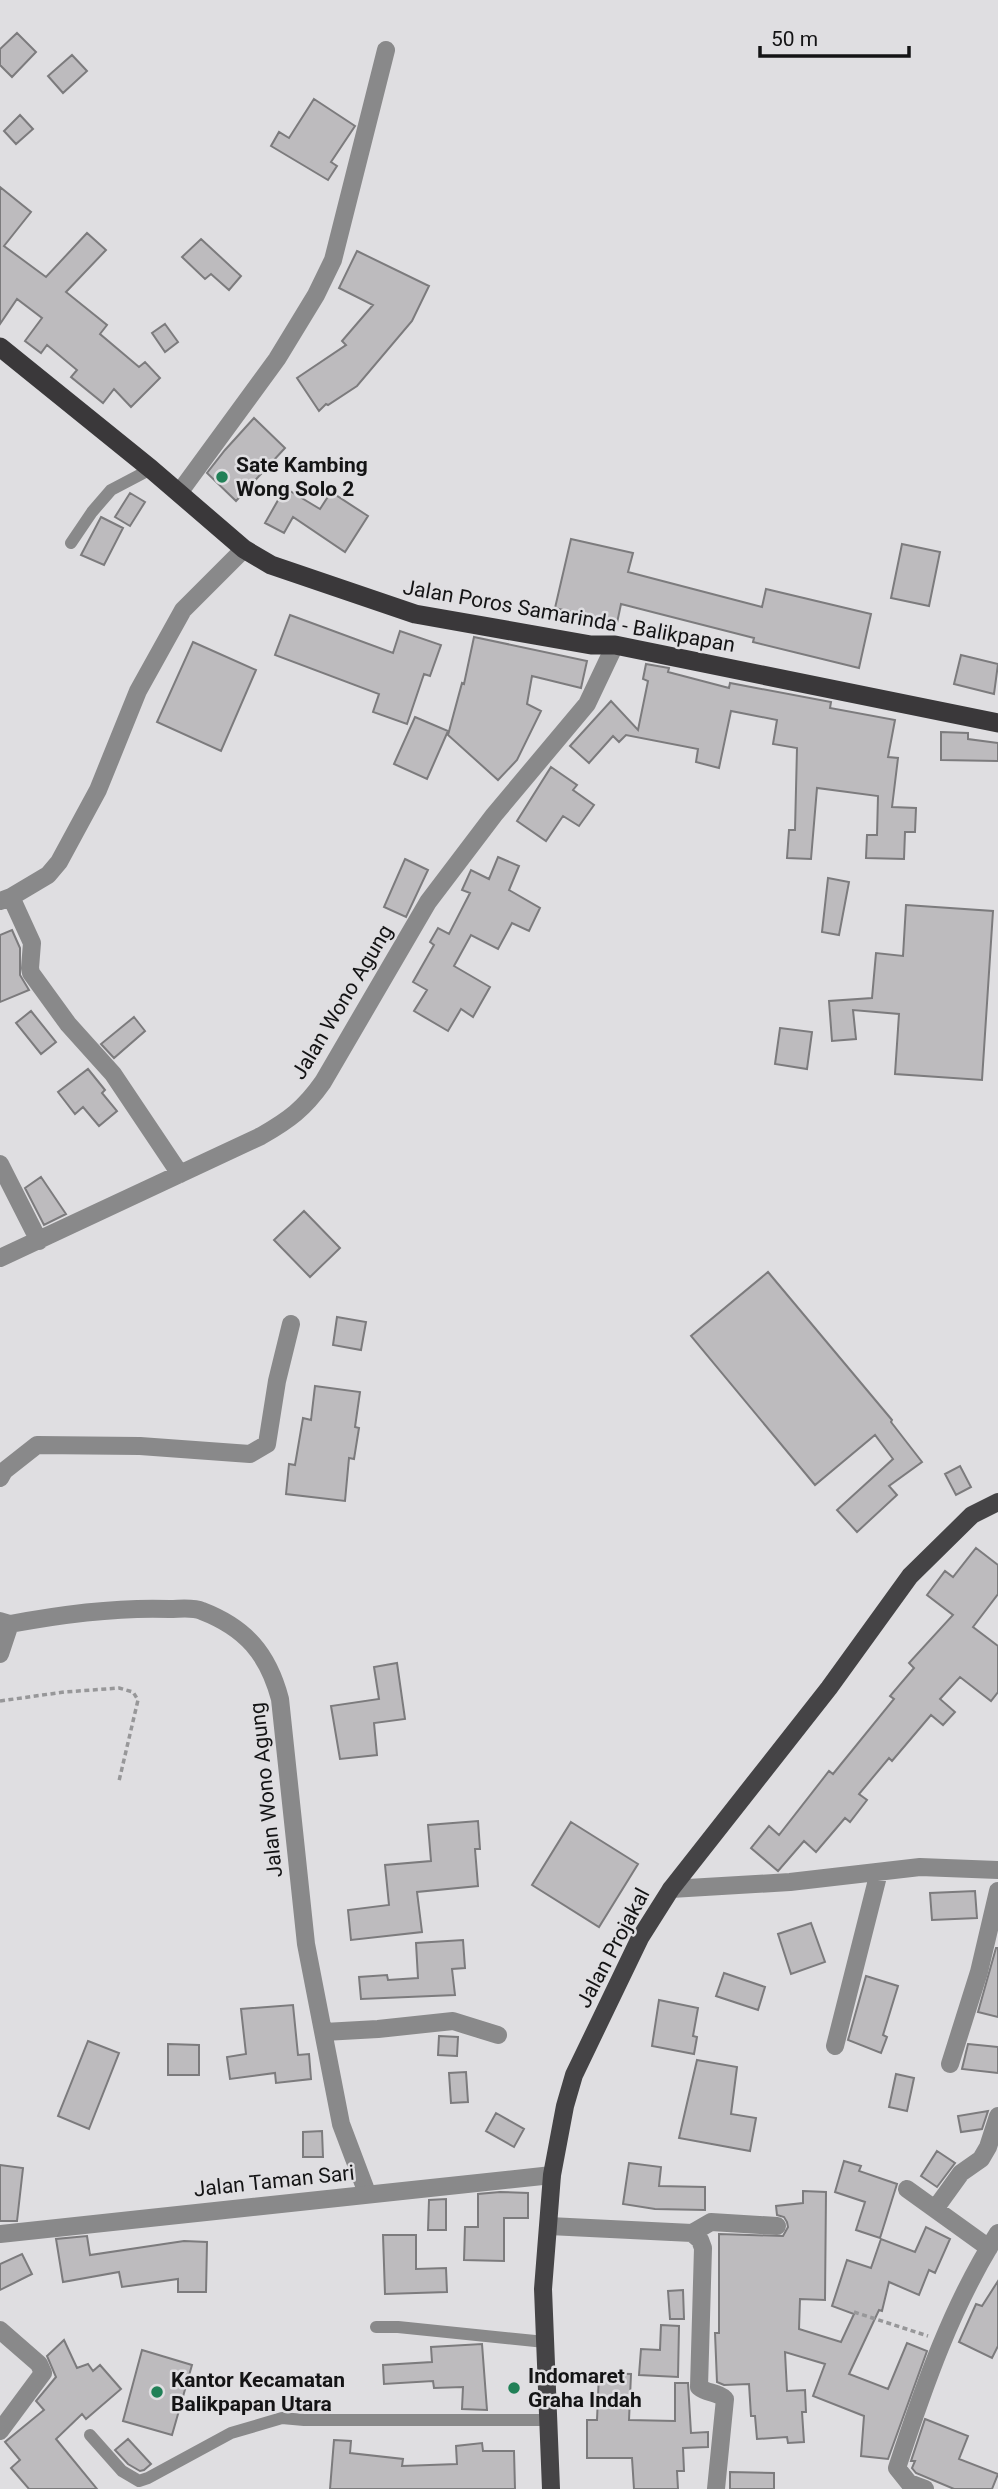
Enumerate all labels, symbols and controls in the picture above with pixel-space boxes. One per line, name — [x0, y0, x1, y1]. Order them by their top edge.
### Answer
scale bar — [760, 14, 909, 58]
text: 50 m — [771, 27, 818, 51]
place label: Sate Kambing Wong Solo 2 — [236, 453, 368, 501]
marker: Sate Kambing Wong Solo 2 — [214, 469, 230, 485]
street label: Jalan Poros Samarinda - Balikpapan — [401, 575, 737, 657]
street label: Jalan Wono Agung — [286, 920, 398, 1084]
street label: Jalan Wono Agung — [245, 1701, 287, 1879]
street label: Jalan Projakal — [571, 1884, 655, 2012]
street label: Jalan Taman Sari — [192, 2161, 356, 2201]
place label: Indomaret Graha Indah — [528, 2364, 642, 2412]
place label: Kantor Kecamatan Balikpapan Utara — [171, 2368, 345, 2416]
marker: Indomaret Graha Indah — [506, 2380, 522, 2396]
marker: Kantor Kecamatan Balikpapan Utara — [149, 2384, 165, 2400]

